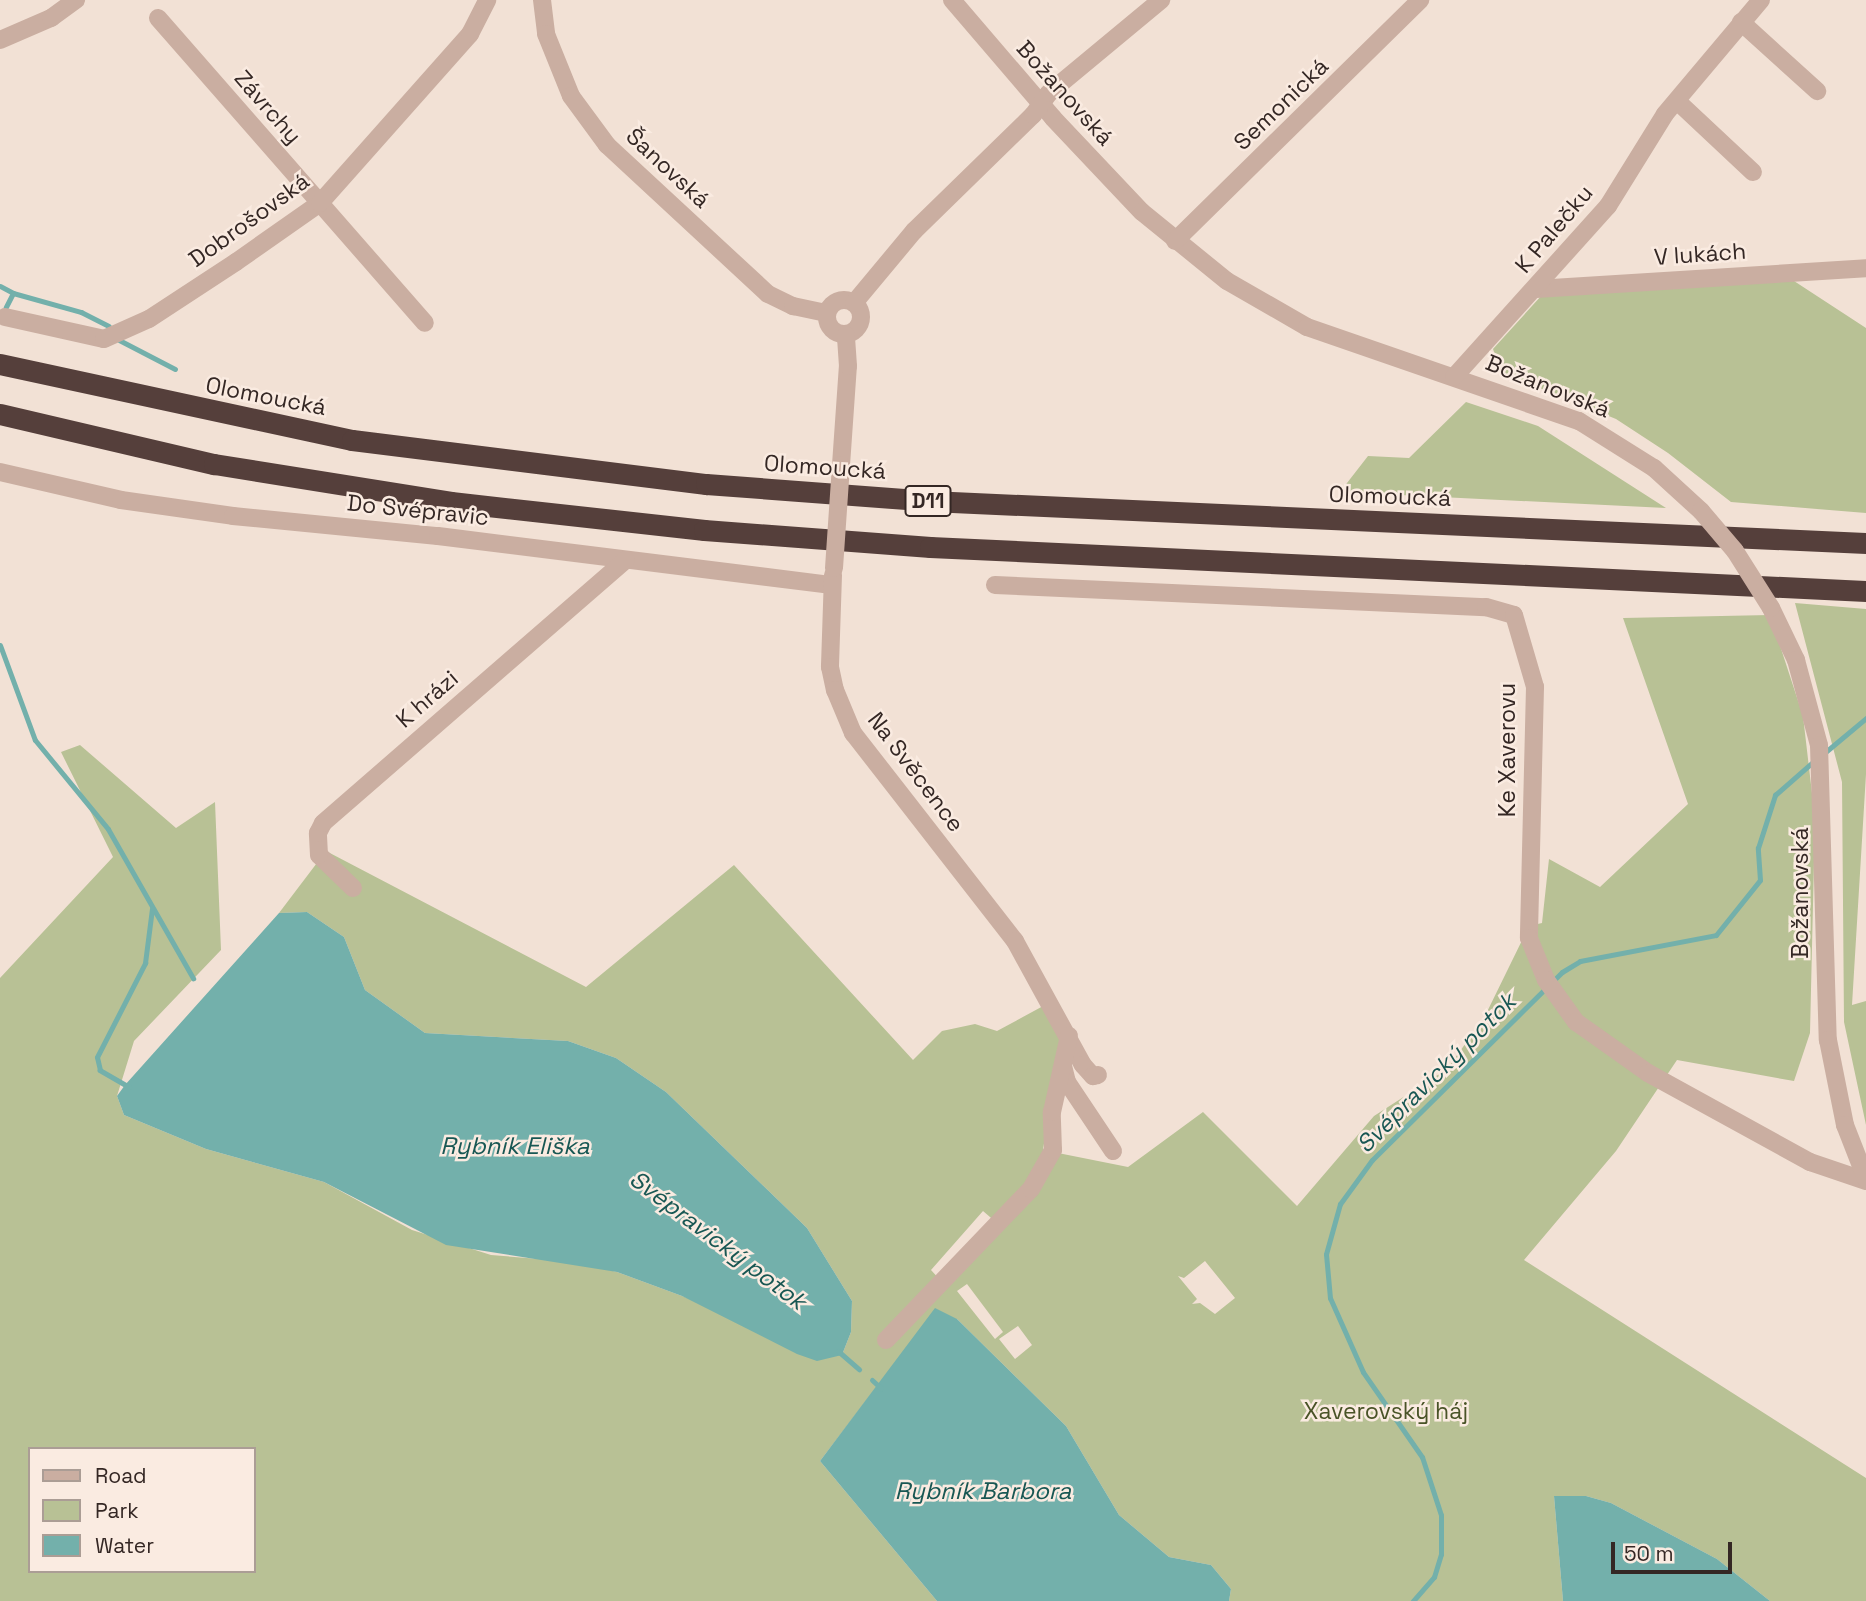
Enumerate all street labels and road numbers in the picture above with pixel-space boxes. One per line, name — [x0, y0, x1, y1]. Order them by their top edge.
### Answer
street label: Božanovská — [1011, 35, 1119, 151]
street label: Semonická — [1228, 52, 1334, 156]
street label: Závrchy — [229, 65, 307, 149]
street label: Šanovská — [620, 122, 716, 214]
street label: Dobrošovská — [183, 167, 315, 273]
street label: K Palečku — [1509, 179, 1599, 279]
street label: V lukách — [1653, 237, 1747, 271]
street label: Božanovská — [1482, 349, 1614, 423]
street label: Olomoucká — [203, 371, 329, 421]
street label: Olomoucká — [763, 449, 887, 485]
street label: Olomoucká — [1328, 480, 1452, 512]
road number: D11 — [904, 484, 953, 518]
street label: Do Svépravic — [346, 489, 490, 531]
street label: K hrázi — [390, 665, 464, 733]
street label: Ke Xaverovu — [1493, 683, 1521, 817]
street label: Na Svěcence — [862, 707, 970, 837]
street label: Božanovská — [1786, 827, 1814, 959]

